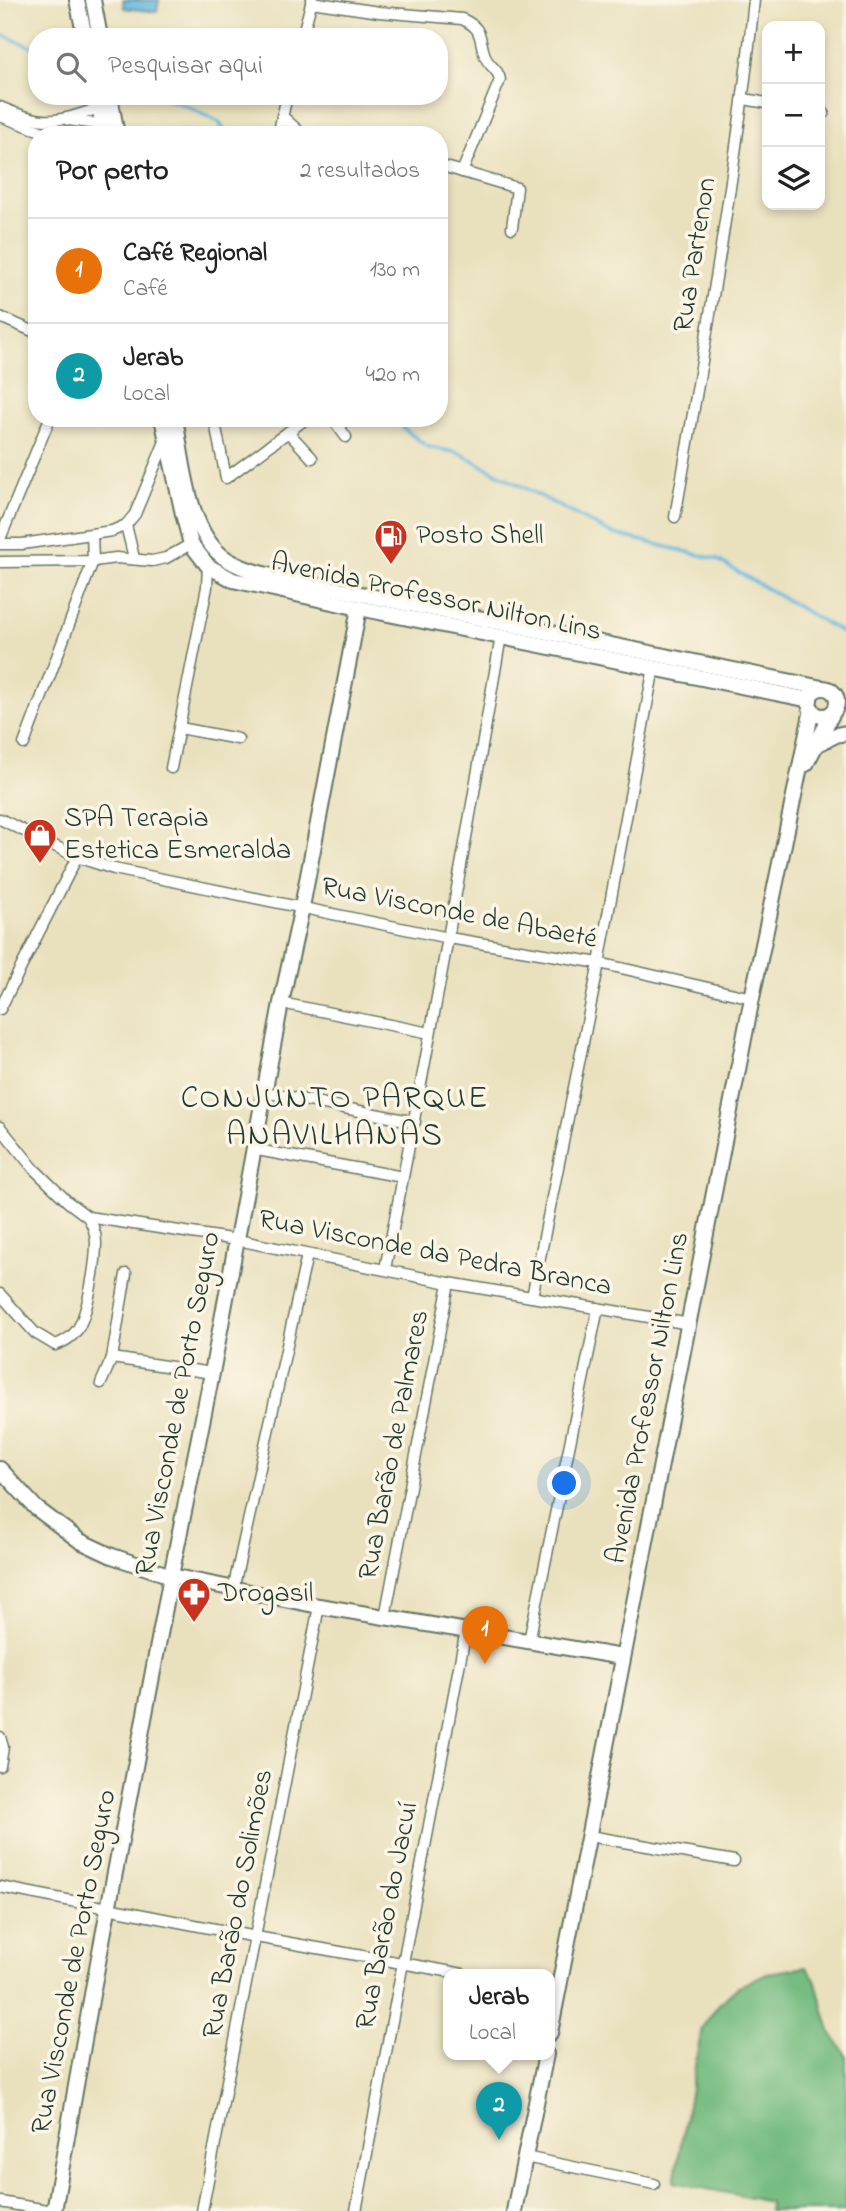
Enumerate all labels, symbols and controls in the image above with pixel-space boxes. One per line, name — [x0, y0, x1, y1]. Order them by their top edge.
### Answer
map controls — [762, 21, 825, 210]
button: + — [762, 21, 825, 84]
search box — [28, 28, 448, 105]
icon: search — [52, 48, 90, 86]
text: Pesquisar aqui — [108, 48, 263, 86]
button: − — [762, 84, 825, 147]
button: layers — [762, 147, 825, 210]
text: Por perto — [56, 150, 169, 194]
text: 2 resultados — [300, 155, 420, 188]
street label: Rua Partenon — [664, 175, 728, 335]
text: Café Regional — [123, 235, 267, 273]
text: 1 — [75, 254, 83, 287]
text: 130 m — [370, 254, 420, 287]
text: Café — [123, 273, 168, 306]
text: Jerab — [123, 340, 183, 378]
text: 2 — [73, 359, 85, 392]
text: 420 m — [366, 359, 420, 392]
text: Local — [123, 378, 170, 411]
place label: Posto Shell — [416, 516, 544, 557]
fuel station icon: Posto Shell — [372, 517, 410, 566]
street label: Avenida Professor Nilton Lins — [267, 543, 605, 653]
place label: SPA Terapia Estetica Esmeralda — [64, 799, 291, 872]
shop icon: SPA Terapia Estetica Esmeralda — [21, 816, 59, 865]
street label: Rua Visconde de Abaeté — [317, 867, 601, 961]
district label: CONJUNTO PARQUE ANAVILHANAS — [181, 1076, 489, 1160]
street label: Rua Visconde da Pedra Branca — [255, 1200, 615, 1308]
street label: Rua Visconde de Porto Seguro — [126, 1228, 232, 1580]
street label: Avenida Professor Nilton Lins — [597, 1229, 701, 1567]
street label: Rua Barão de Palmares — [349, 1307, 441, 1583]
your location — [547, 1466, 581, 1500]
place label: Drogasil — [217, 1574, 314, 1615]
pharmacy icon: Drogasil — [175, 1575, 213, 1624]
pin: 1 — [462, 1606, 508, 1664]
street label: Rua Barão do Solimões — [193, 1766, 285, 2042]
street label: Rua Visconde de Porto Seguro — [22, 1786, 128, 2138]
street label: Rua Barão do Jacuí — [346, 1799, 430, 2033]
popup — [443, 1969, 555, 2060]
text: Jerab — [469, 1979, 529, 2017]
text: Local — [469, 2017, 516, 2050]
pin: 2 — [476, 2082, 522, 2140]

